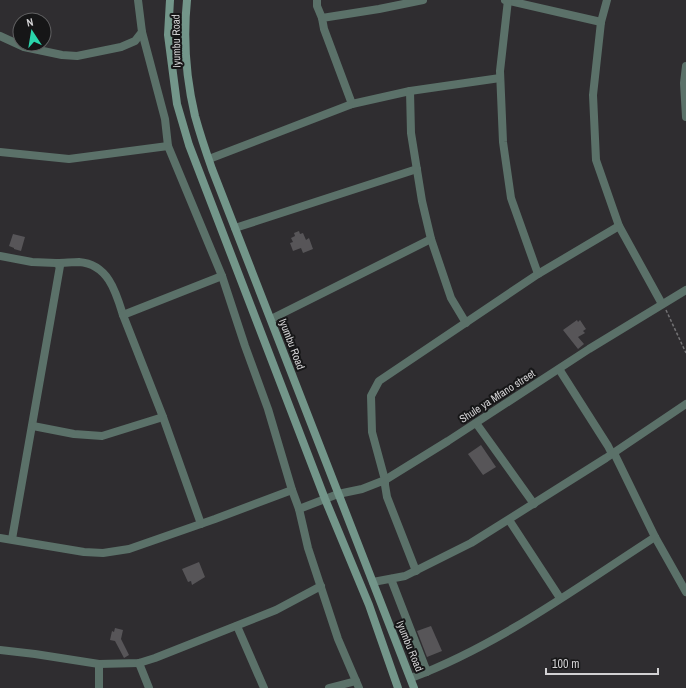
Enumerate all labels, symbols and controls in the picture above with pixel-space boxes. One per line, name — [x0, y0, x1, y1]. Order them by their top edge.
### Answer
north arrow — [12, 12, 52, 52]
street label: Iyumbu Road — [169, 14, 183, 68]
text: N — [25, 15, 35, 30]
street label: Iyumbu Road — [276, 316, 308, 372]
street label: Shule ya Mfano street — [456, 366, 538, 426]
street label: Iyumbu Road — [393, 619, 427, 673]
scale bar — [546, 650, 658, 676]
text: 100 m — [552, 656, 579, 672]

